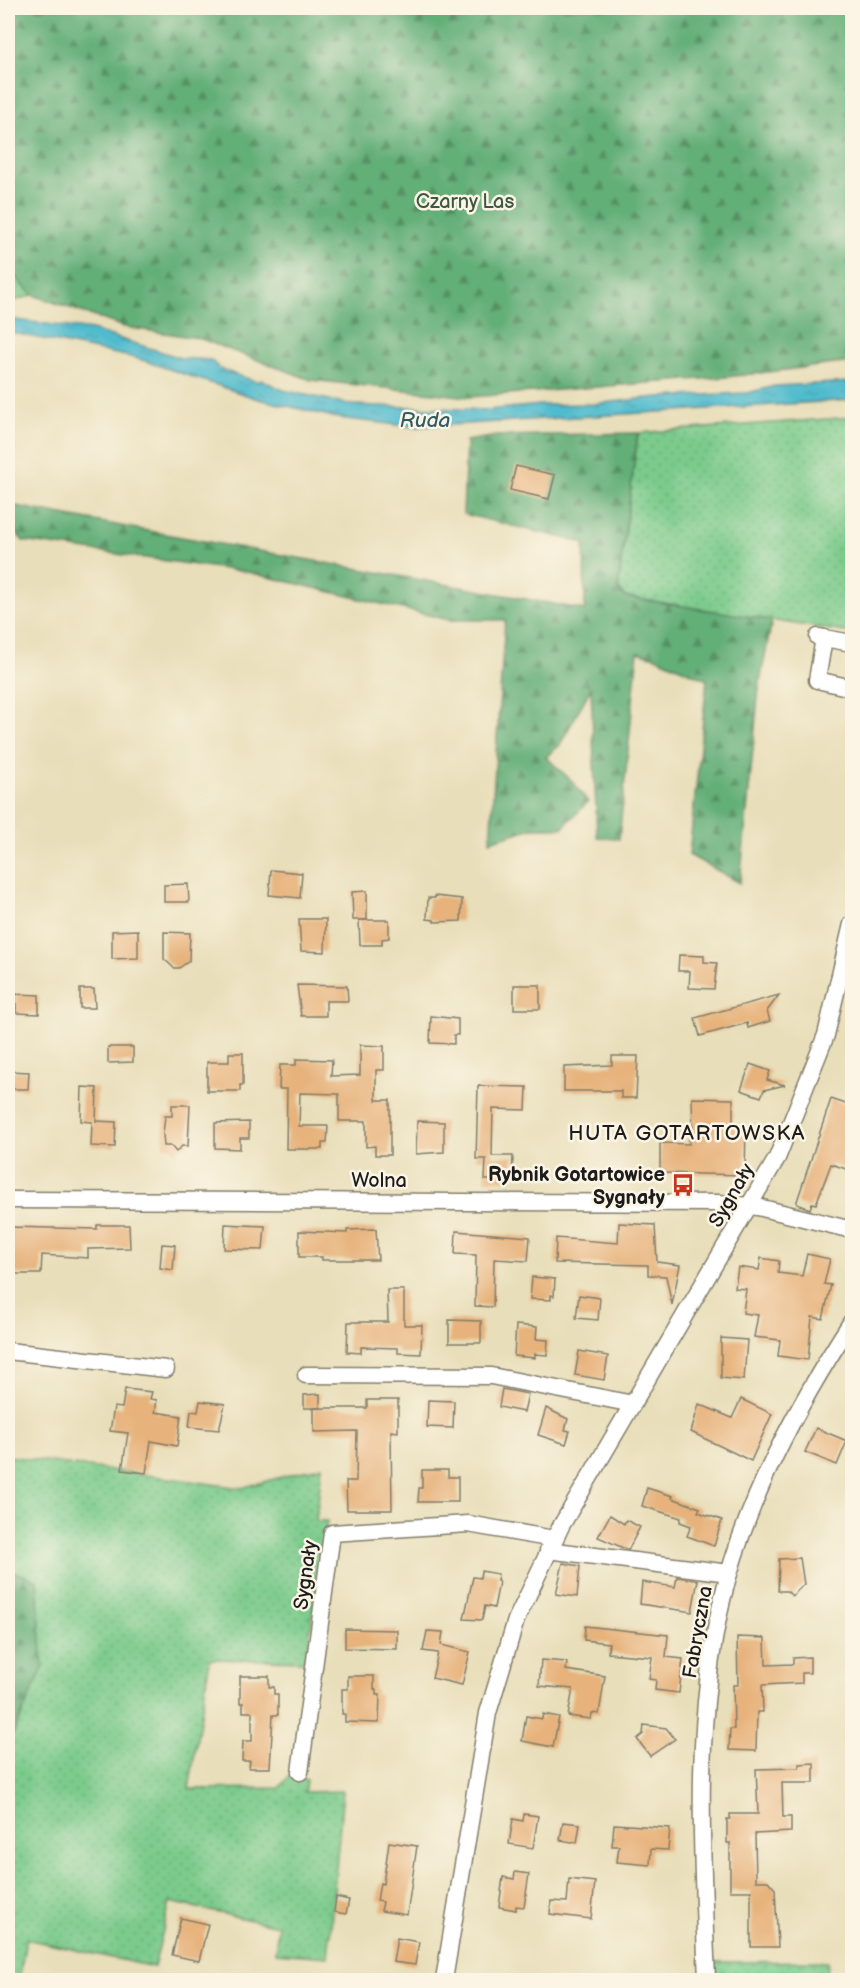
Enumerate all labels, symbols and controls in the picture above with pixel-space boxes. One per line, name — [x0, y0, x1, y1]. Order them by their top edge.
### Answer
park label: Czarny Las — [416, 190, 514, 214]
water label: Ruda — [400, 408, 450, 433]
district label: HUTA GOTARTOWSKA — [568, 1121, 806, 1146]
street label: Sygnały — [704, 1159, 760, 1232]
place label: Rybnik Gotartowice Sygnały — [488, 1163, 666, 1210]
street label: Wolna — [351, 1169, 407, 1193]
bus stop icon: Rybnik Gotartowice Sygnały — [670, 1172, 696, 1198]
street label: Sygnały — [289, 1539, 323, 1611]
street label: Fabryczna — [678, 1584, 718, 1680]

